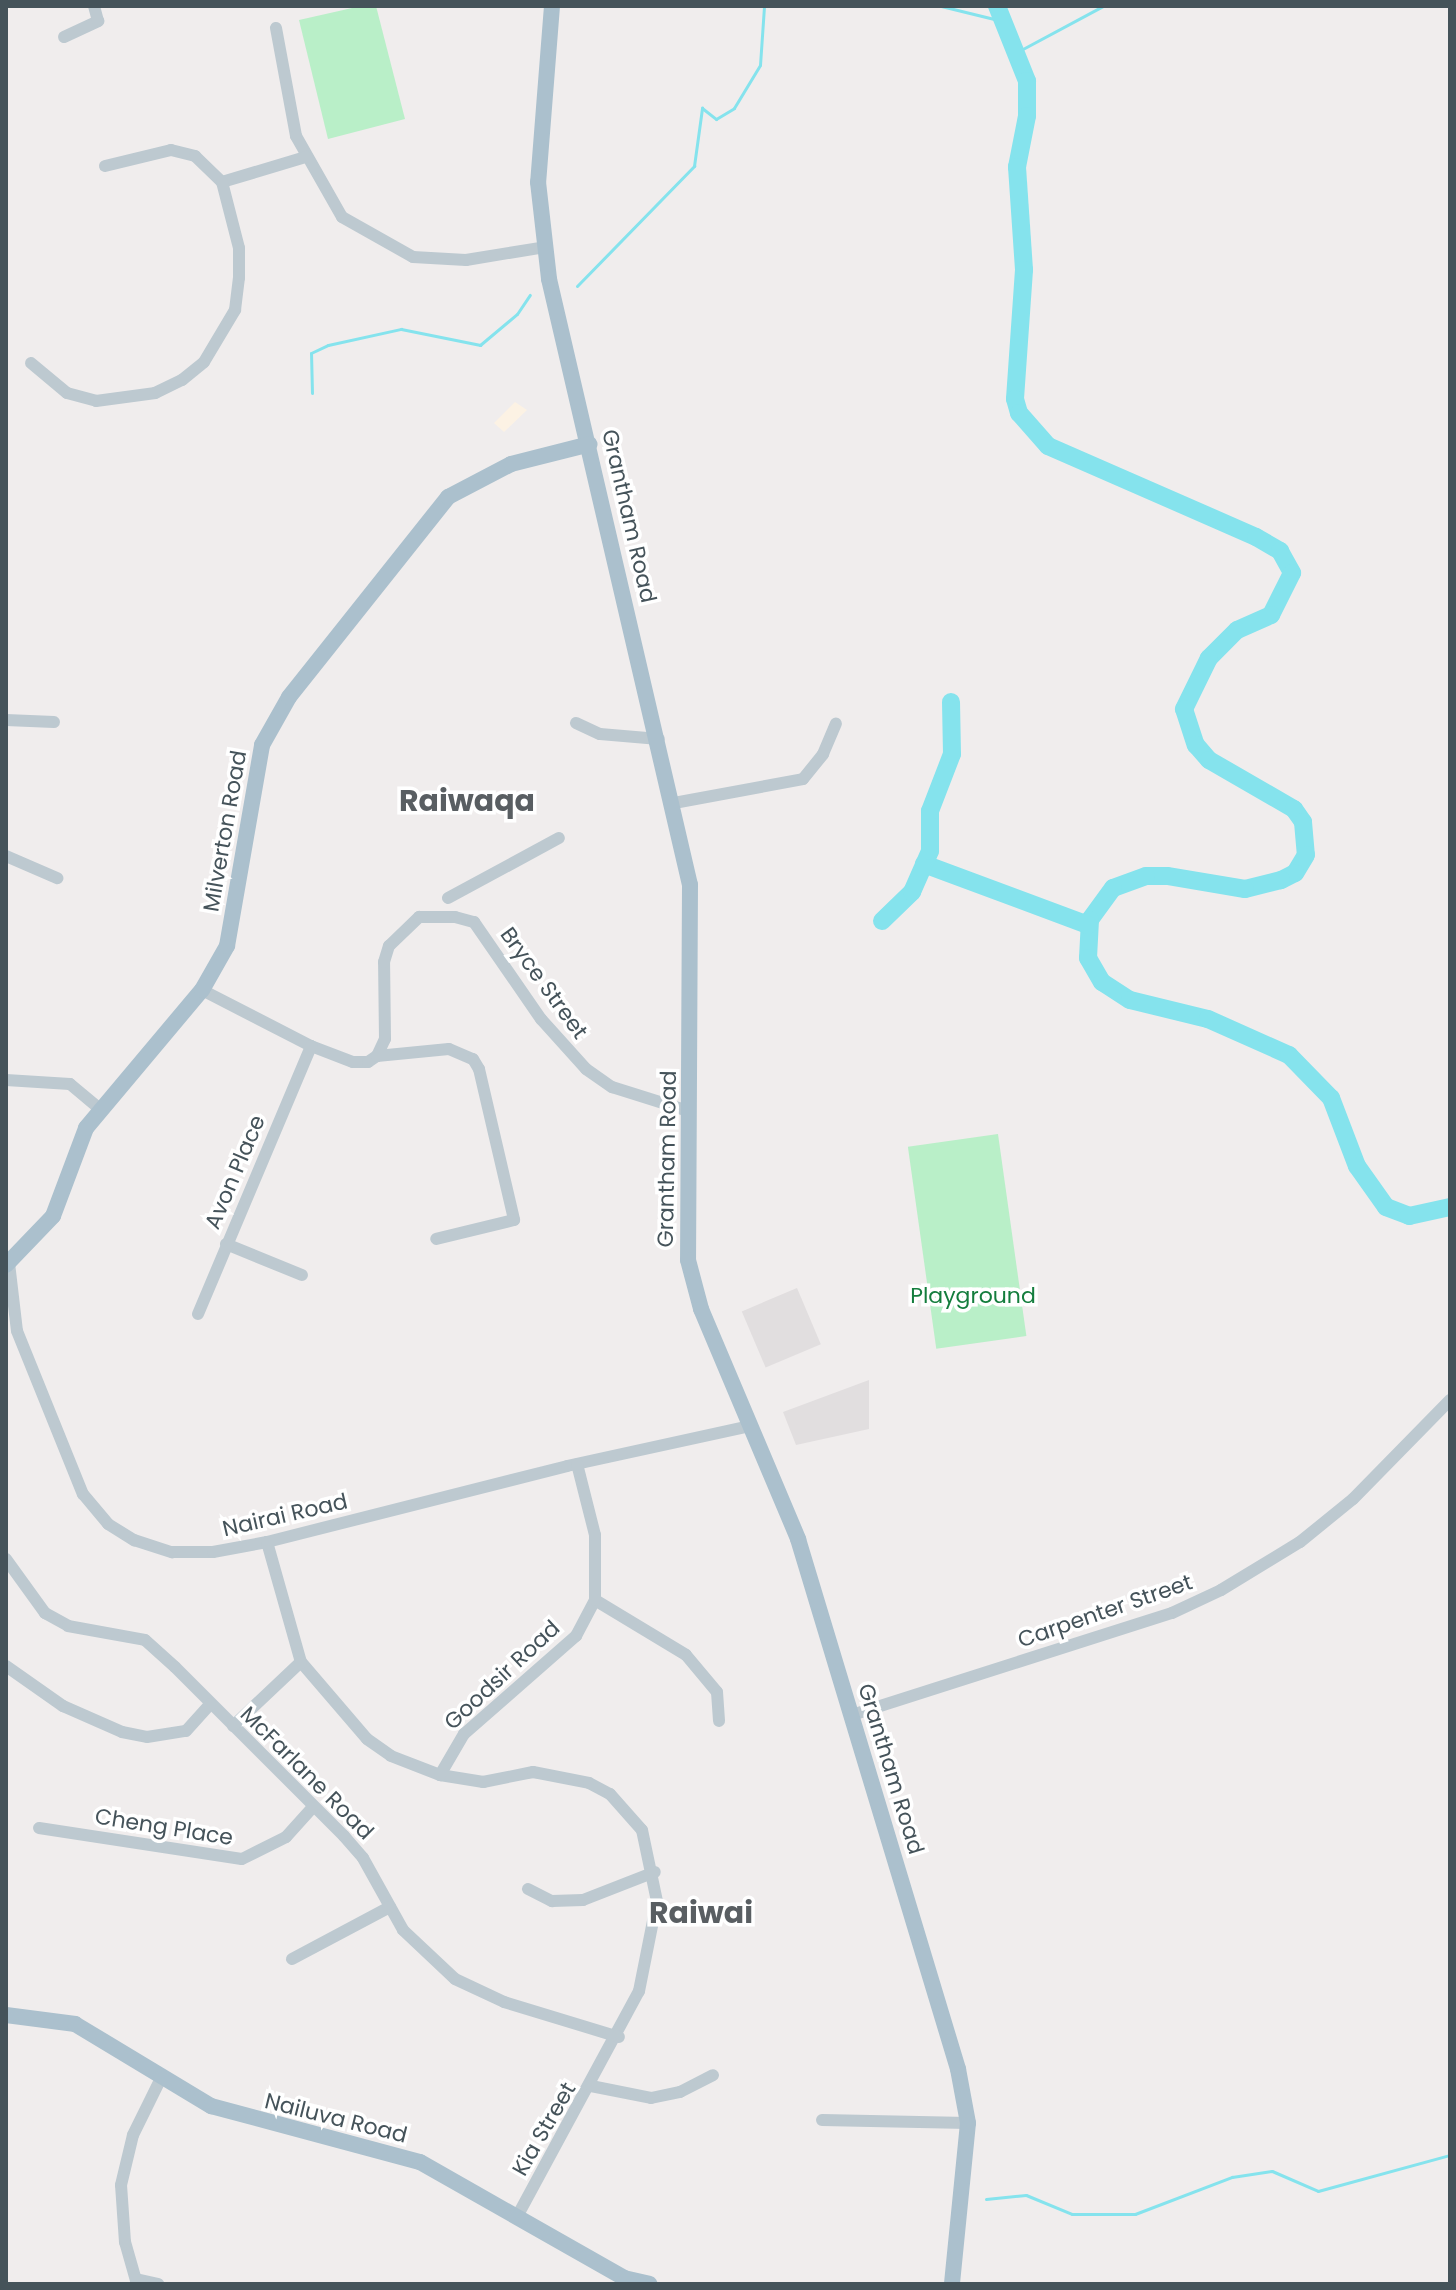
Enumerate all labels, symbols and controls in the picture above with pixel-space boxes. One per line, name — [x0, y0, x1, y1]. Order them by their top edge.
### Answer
street label: Grantham Road — [596, 427, 662, 605]
street label: Milverton Road — [198, 748, 252, 914]
district label: Raiwaqa — [399, 783, 535, 819]
street label: Bryce Street — [495, 922, 593, 1044]
street label: Grantham Road — [652, 1070, 682, 1248]
street label: Avon Place — [199, 1111, 271, 1233]
park label: Playground — [910, 1283, 1036, 1309]
street label: Nairai Road — [220, 1488, 350, 1542]
street label: Carpenter Street — [1014, 1569, 1196, 1653]
street label: Goodsir Road — [439, 1615, 565, 1735]
street label: Grantham Road — [853, 1681, 929, 1857]
street label: McFarlane Road — [235, 1701, 379, 1845]
street label: Cheng Place — [93, 1803, 235, 1851]
district label: Raiwai — [649, 1895, 753, 1931]
street label: Kia Street — [507, 2077, 581, 2181]
street label: Nailuva Road — [262, 2088, 410, 2148]

